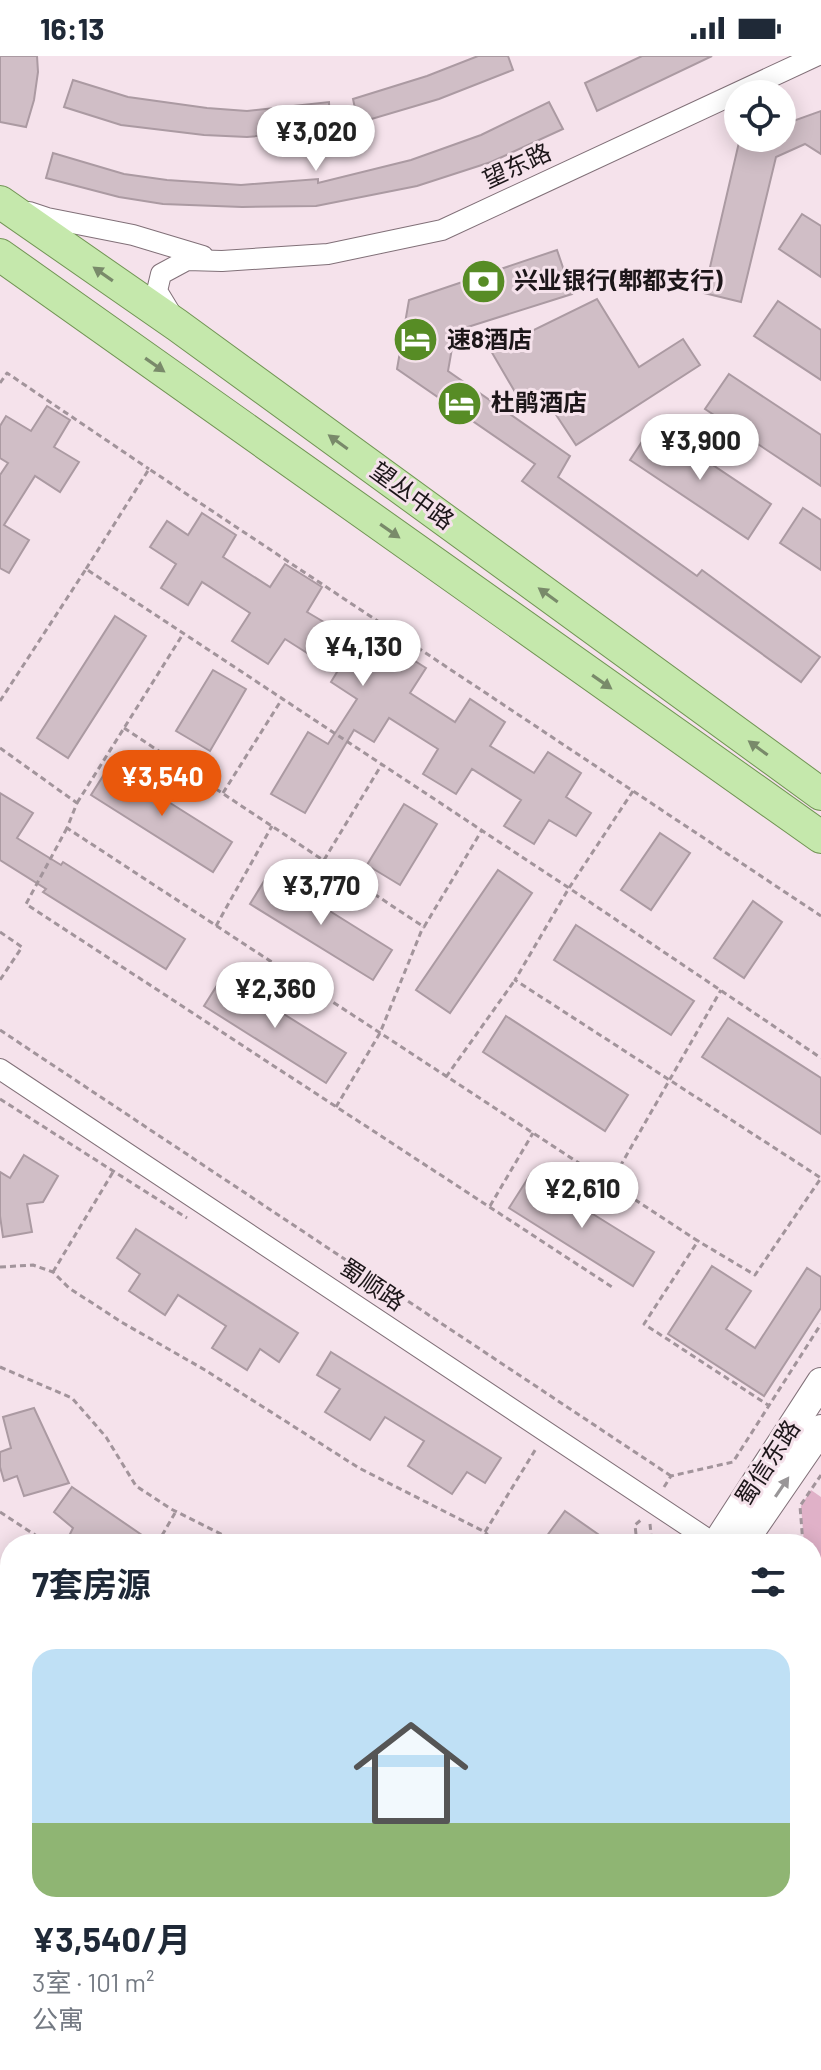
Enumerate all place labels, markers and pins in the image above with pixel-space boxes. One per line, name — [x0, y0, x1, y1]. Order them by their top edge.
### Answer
pin: ¥3,020 — [251, 105, 381, 173]
bank icon: 兴业银行(郫都支行) — [459, 257, 507, 305]
place label: 兴业银行(郫都支行) — [514, 265, 723, 294]
hotel icon: 速8酒店 — [392, 316, 440, 364]
place label: 速8酒店 — [447, 324, 532, 353]
hotel icon: 杜鹃酒店 — [436, 379, 484, 427]
place label: 杜鹃酒店 — [491, 387, 587, 416]
pin: ¥3,900 — [635, 414, 765, 482]
pin: ¥4,130 — [298, 620, 428, 688]
pin: ¥3,540 — [97, 750, 227, 818]
pin: ¥3,770 — [256, 859, 386, 927]
pin: ¥2,360 — [210, 962, 340, 1030]
pin: ¥2,610 — [517, 1162, 647, 1230]

